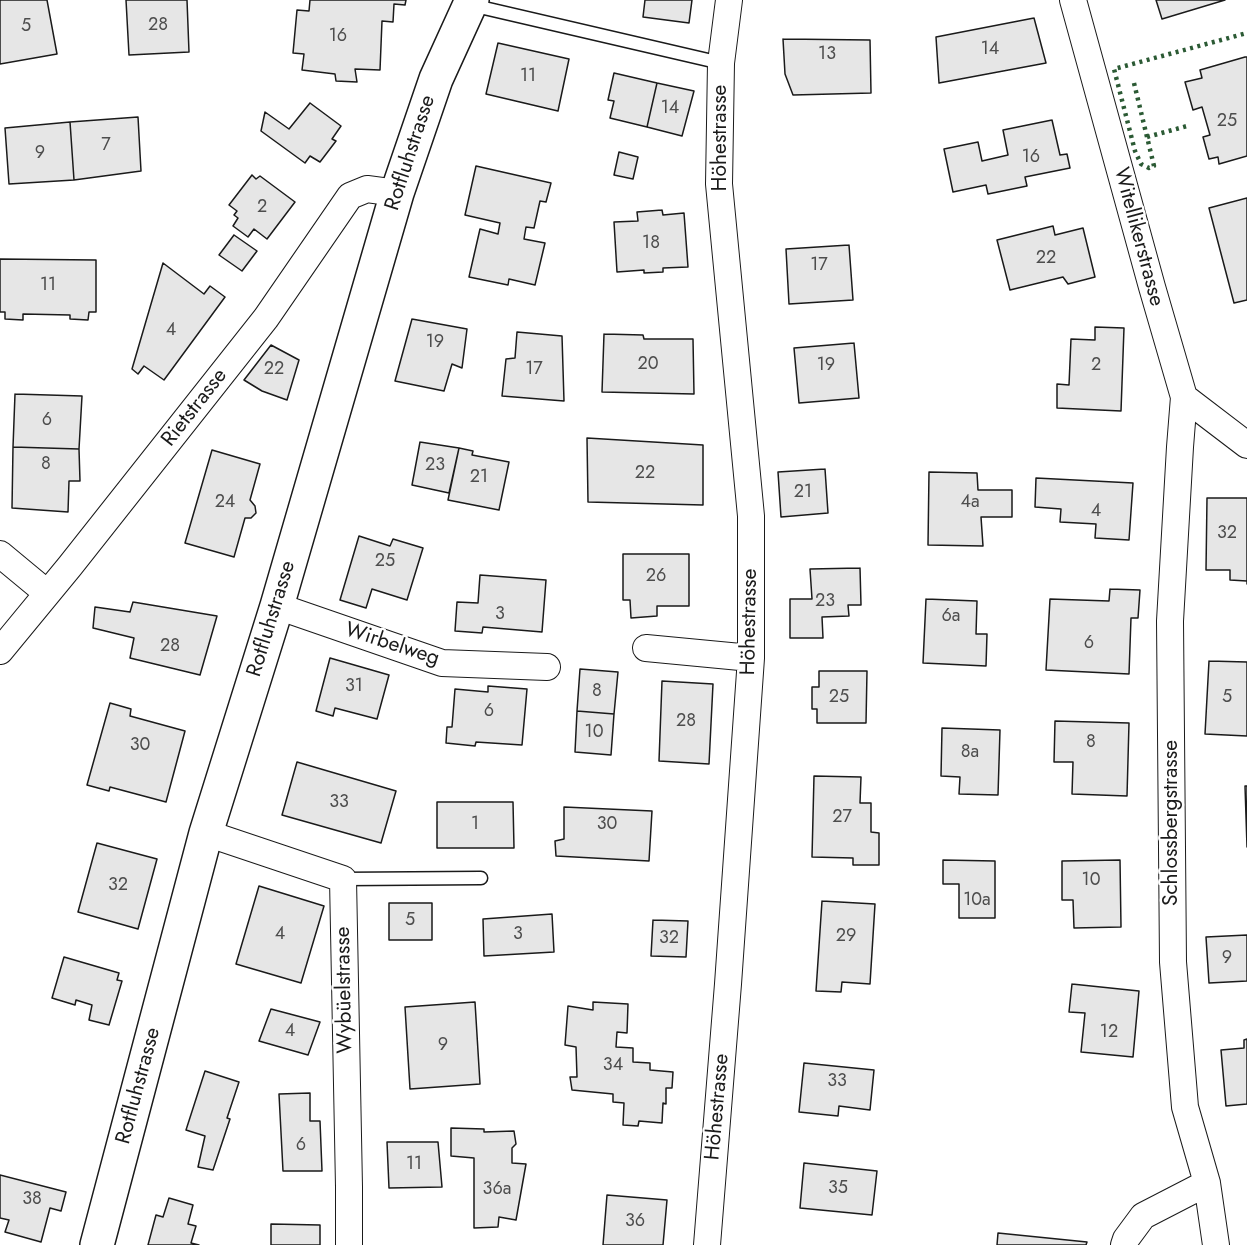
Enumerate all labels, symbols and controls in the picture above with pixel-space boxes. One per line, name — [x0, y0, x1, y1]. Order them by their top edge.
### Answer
house number: 28 — [148, 15, 168, 37]
house number: 5 — [21, 16, 31, 38]
house number: 16 — [329, 26, 347, 48]
house number: 14 — [981, 39, 999, 61]
house number: 13 — [818, 44, 836, 66]
house number: 11 — [520, 66, 536, 88]
street label: Höhestrasse — [708, 85, 734, 191]
street label: Rotfluhstrasse — [381, 92, 441, 214]
house number: 14 — [661, 98, 679, 120]
house number: 25 — [1217, 111, 1237, 133]
house number: 7 — [101, 135, 111, 157]
house number: 9 — [35, 143, 45, 165]
house number: 16 — [1022, 147, 1040, 169]
street label: Witellikerstrasse — [1107, 165, 1169, 309]
house number: 2 — [257, 197, 267, 219]
house number: 18 — [642, 233, 660, 255]
house number: 22 — [1036, 248, 1056, 270]
house number: 17 — [810, 255, 828, 277]
house number: 11 — [40, 275, 56, 297]
house number: 4 — [166, 320, 176, 342]
house number: 19 — [426, 332, 444, 354]
house number: 20 — [637, 354, 659, 376]
house number: 19 — [817, 355, 835, 377]
house number: 2 — [1091, 355, 1101, 377]
house number: 22 — [264, 359, 284, 381]
house number: 17 — [525, 359, 543, 381]
street label: Rietstrasse — [157, 364, 233, 452]
house number: 6 — [42, 410, 52, 432]
house number: 8 — [41, 454, 51, 476]
house number: 23 — [425, 455, 445, 477]
house number: 22 — [635, 463, 655, 485]
house number: 21 — [470, 467, 488, 489]
house number: 21 — [794, 482, 812, 504]
house number: 24 — [215, 492, 235, 514]
house number: 4a — [960, 492, 980, 514]
house number: 4 — [1091, 501, 1101, 523]
house number: 32 — [1217, 523, 1237, 545]
house number: 25 — [375, 551, 395, 573]
street label: Rotfluhstrasse — [242, 558, 302, 680]
house number: 26 — [646, 566, 666, 588]
street label: Höhestrasse — [736, 568, 764, 676]
house number: 23 — [815, 591, 835, 613]
house number: 3 — [495, 604, 505, 626]
house number: 6a — [941, 606, 961, 628]
street label: Wirbelweg — [342, 618, 442, 672]
house number: 6 — [1084, 633, 1094, 655]
house number: 28 — [160, 636, 180, 658]
house number: 31 — [345, 676, 363, 698]
house number: 8 — [592, 681, 602, 703]
house number: 25 — [829, 687, 849, 709]
house number: 5 — [1222, 687, 1232, 709]
house number: 6 — [484, 701, 494, 723]
house number: 28 — [676, 711, 696, 733]
house number: 10 — [585, 722, 603, 744]
house number: 8 — [1086, 732, 1096, 754]
house number: 30 — [130, 735, 150, 757]
street label: Schlossbergstrasse — [1159, 740, 1185, 906]
house number: 8a — [961, 742, 979, 764]
house number: 33 — [329, 792, 349, 814]
house number: 27 — [832, 807, 852, 829]
house number: 1 — [471, 814, 479, 836]
house number: 30 — [597, 814, 617, 836]
house number: 10 — [1082, 870, 1100, 892]
house number: 32 — [108, 875, 128, 897]
house number: 10a — [963, 890, 991, 912]
house number: 5 — [405, 910, 415, 932]
house number: 4 — [275, 924, 285, 946]
house number: 3 — [513, 924, 523, 946]
street label: Wybüelstrasse — [331, 926, 359, 1054]
house number: 29 — [836, 926, 856, 948]
house number: 32 — [659, 928, 679, 950]
house number: 9 — [1222, 948, 1232, 970]
house number: 4 — [285, 1021, 295, 1043]
house number: 12 — [1100, 1022, 1118, 1044]
street label: Rotfluhstrasse — [111, 1025, 167, 1147]
house number: 9 — [438, 1035, 448, 1057]
street label: Höhestrasse — [701, 1053, 735, 1161]
house number: 34 — [603, 1055, 623, 1077]
house number: 33 — [827, 1071, 847, 1093]
house number: 6 — [296, 1135, 306, 1157]
house number: 11 — [406, 1154, 422, 1176]
house number: 35 — [828, 1178, 848, 1200]
house number: 36a — [483, 1179, 511, 1201]
house number: 38 — [22, 1189, 42, 1211]
house number: 36 — [625, 1211, 645, 1233]

